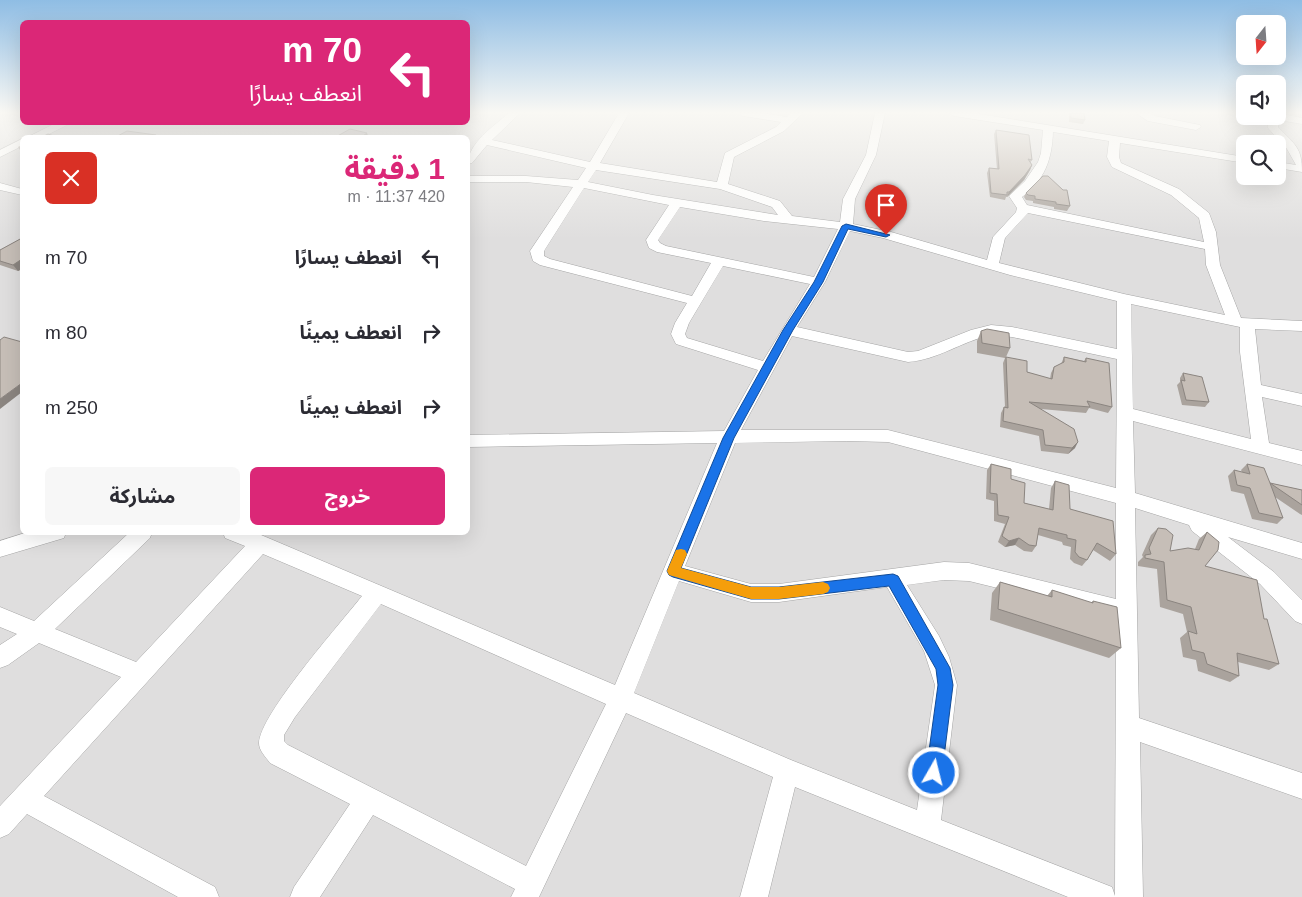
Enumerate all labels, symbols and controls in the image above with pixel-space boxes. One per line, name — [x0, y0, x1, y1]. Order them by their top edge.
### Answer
north arrow — [1236, 15, 1286, 65]
map controls — [1236, 15, 1286, 185]
text: 70 m — [282, 30, 362, 69]
icon: left — [380, 40, 445, 105]
button: sound — [1236, 75, 1286, 125]
text: انعطف يسارًا — [249, 81, 362, 106]
button: search — [1236, 135, 1286, 185]
button: close — [45, 152, 97, 204]
text: 1 دقيقة — [344, 152, 445, 185]
pin — [865, 184, 907, 235]
text: 420 m · 11:37 — [347, 188, 445, 205]
icon: arrive — [872, 191, 900, 219]
icon: left — [417, 244, 445, 272]
text: 70 m — [45, 247, 87, 268]
text: انعطف يسارًا — [295, 247, 402, 268]
icon: right — [417, 319, 445, 347]
text: 80 m — [45, 322, 87, 343]
text: انعطف يمينًا — [300, 322, 402, 343]
icon: right — [417, 394, 445, 422]
text: 250 m — [45, 397, 98, 418]
text: انعطف يمينًا — [300, 397, 402, 418]
button: مشاركة — [45, 467, 240, 525]
button: خروج — [250, 467, 445, 525]
position arrow — [907, 746, 959, 798]

